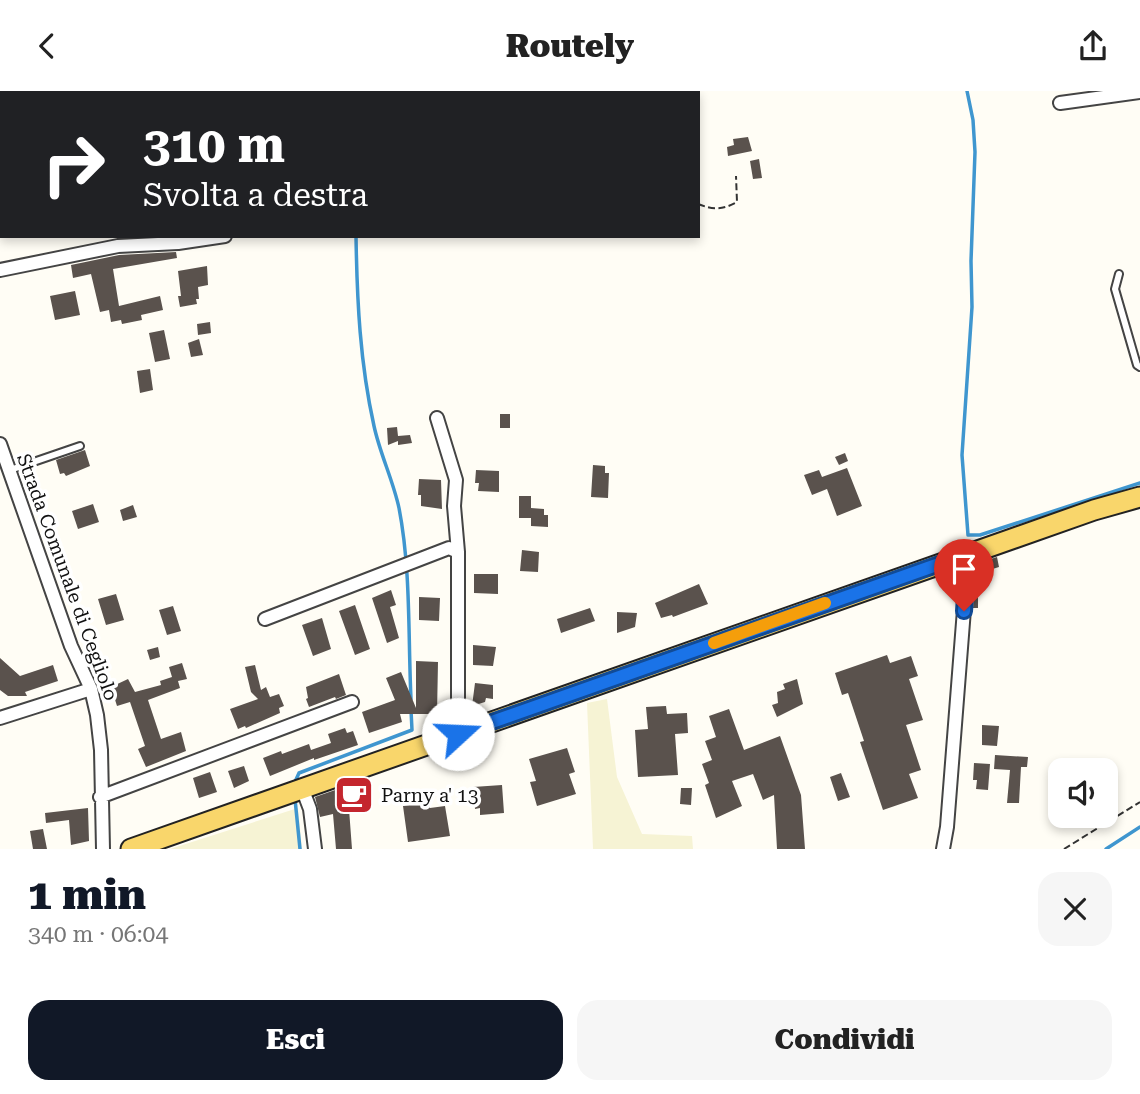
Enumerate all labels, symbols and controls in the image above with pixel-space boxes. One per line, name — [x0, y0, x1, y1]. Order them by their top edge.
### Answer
icon: back — [28, 27, 66, 65]
text: Routely — [506, 27, 634, 65]
icon: share — [1074, 27, 1112, 65]
text: 310 m — [143, 117, 285, 174]
icon: right — [28, 119, 119, 210]
text: Svolta a destra — [143, 176, 368, 214]
street label: Strada Comunale di Cegliolo — [12, 451, 123, 704]
pin — [934, 539, 994, 611]
icon: arrive — [945, 550, 983, 588]
position arrow — [421, 697, 495, 771]
map controls — [1048, 758, 1118, 828]
button: sound — [1048, 758, 1118, 828]
cafe icon: Parny a' 13 — [333, 774, 375, 816]
place label: Parny a' 13 — [381, 784, 478, 807]
text: 1 min — [28, 870, 146, 919]
button: close — [1038, 872, 1112, 946]
text: 340 m · 06:04 — [28, 921, 168, 948]
button: Esci — [28, 1000, 563, 1080]
button: Condividi — [577, 1000, 1112, 1080]

